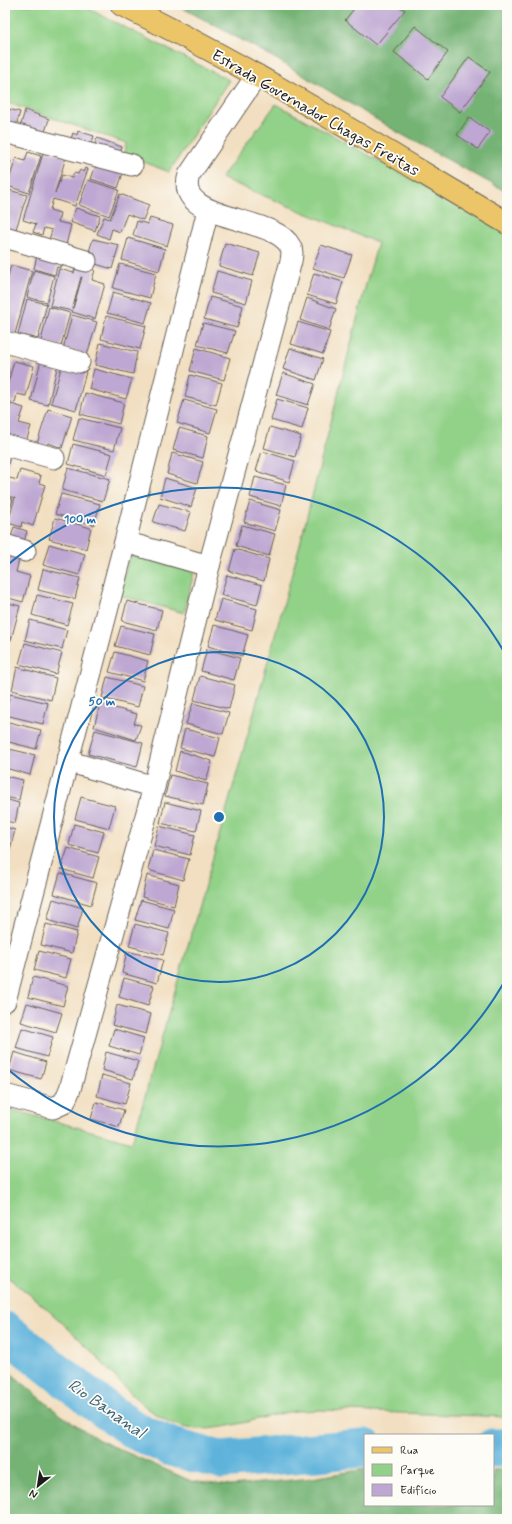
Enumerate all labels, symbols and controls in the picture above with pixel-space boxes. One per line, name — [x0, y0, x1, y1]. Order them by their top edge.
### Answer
street label: Estrada Governador Chagas Freitas — [207, 45, 423, 182]
text: 100 m — [64, 512, 97, 528]
text: 50 m — [89, 694, 116, 710]
centre of rings — [212, 810, 226, 824]
water label: Rio Bananal — [63, 1374, 151, 1445]
legend — [364, 1434, 494, 1506]
text: Rua — [400, 1443, 418, 1459]
text: Parque — [400, 1463, 435, 1479]
north arrow — [18, 1466, 58, 1506]
text: Edifício — [400, 1483, 436, 1499]
text: N — [27, 1486, 40, 1502]

